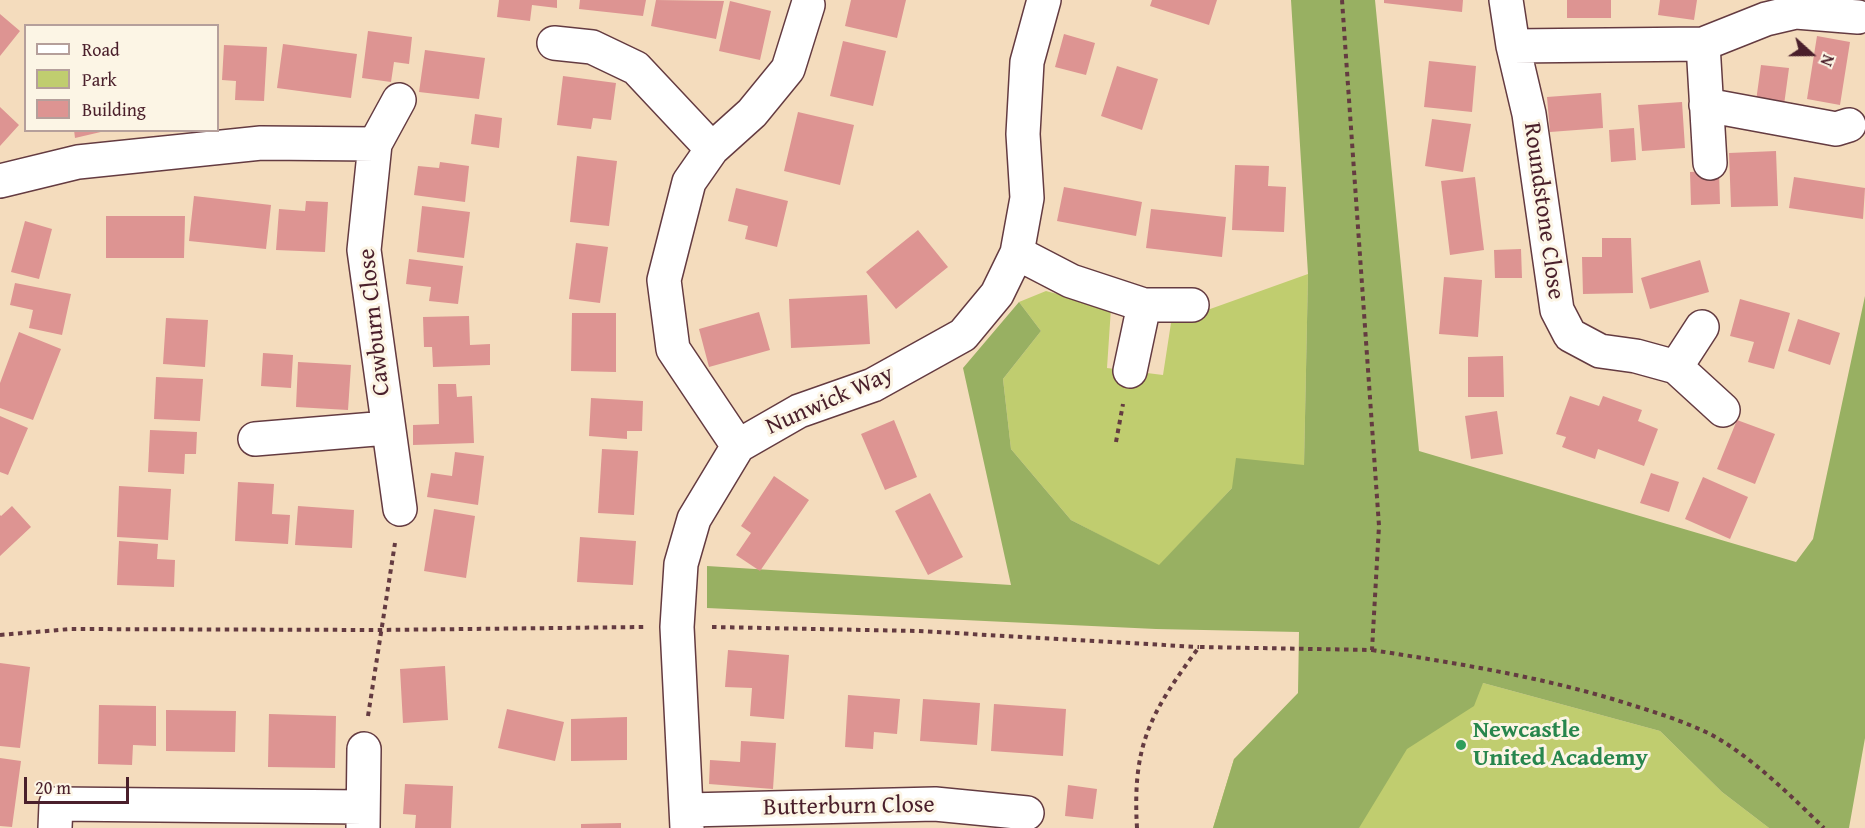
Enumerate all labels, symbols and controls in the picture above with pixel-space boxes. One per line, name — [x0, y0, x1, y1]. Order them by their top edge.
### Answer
legend — [24, 24, 219, 132]
north arrow — [1781, 24, 1841, 84]
text: Road — [82, 36, 120, 63]
text: N — [1815, 51, 1841, 70]
text: Park — [82, 66, 117, 93]
text: Building — [82, 96, 146, 123]
street label: Roundstone Close — [1516, 121, 1570, 301]
street label: Cawburn Close — [353, 247, 397, 397]
street label: Nunwick Way — [762, 360, 898, 442]
place label: Newcastle United Academy — [1473, 717, 1648, 773]
marker: Newcastle United Academy — [1454, 738, 1468, 752]
scale bar — [27, 765, 132, 803]
text: 20 m — [35, 774, 71, 801]
street label: Butterburn Close — [763, 791, 935, 823]

